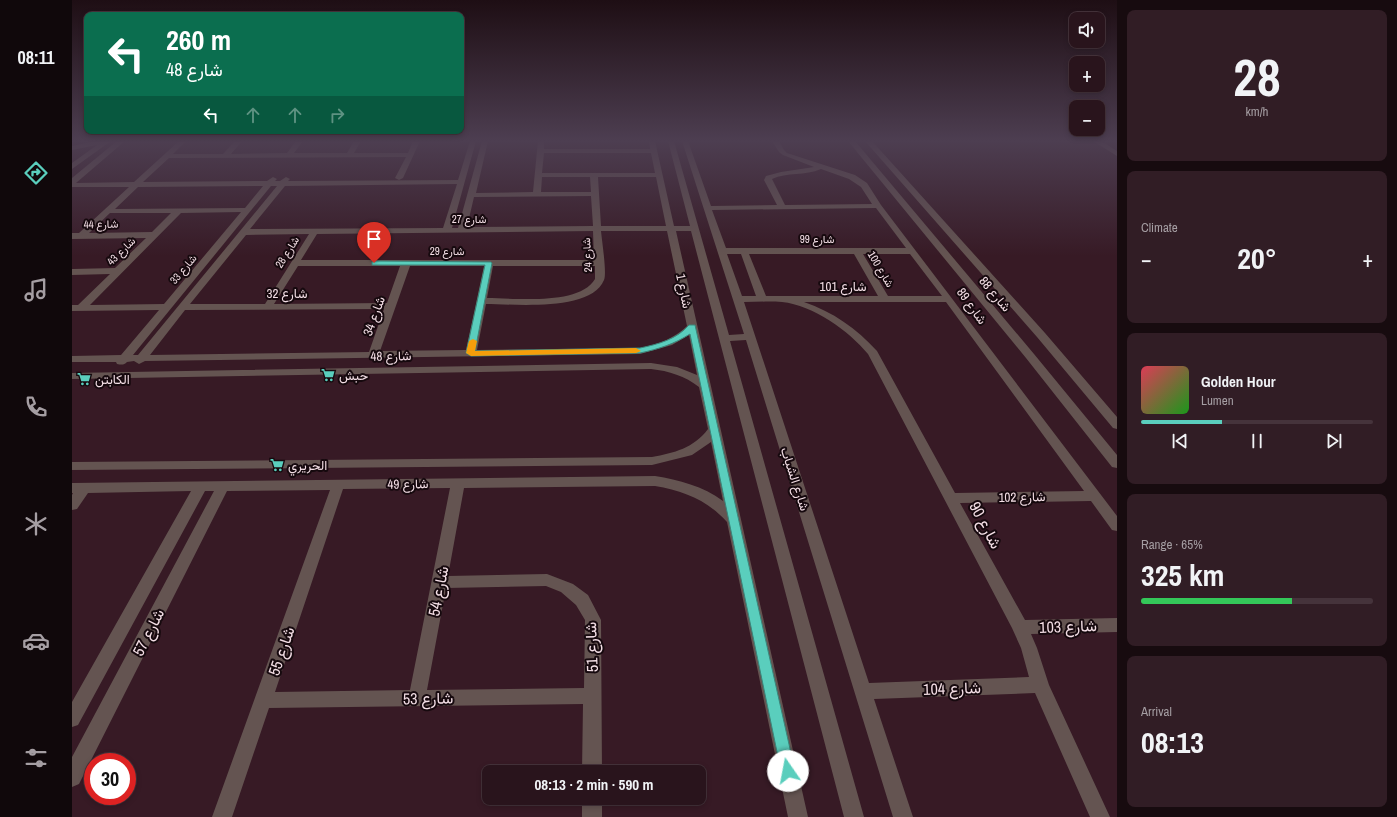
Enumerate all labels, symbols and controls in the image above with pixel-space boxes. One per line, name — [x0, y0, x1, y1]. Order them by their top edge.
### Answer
map controls — [1069, 12, 1105, 136]
button: sound — [1069, 12, 1105, 48]
text: 260 m — [166, 21, 231, 59]
icon: left — [100, 28, 152, 80]
text: 28 — [1233, 42, 1281, 112]
text: 08:11 — [18, 45, 54, 70]
button: + — [1069, 56, 1105, 92]
text: شارع 48 — [166, 57, 223, 82]
button: − — [1069, 100, 1105, 136]
text: km/h — [1245, 103, 1269, 120]
icon: left — [200, 104, 222, 126]
icon: ahead — [242, 104, 264, 126]
icon: ahead — [284, 104, 306, 126]
icon: right — [326, 104, 348, 126]
icon: directions — [22, 159, 50, 187]
street label: شارع 27 — [452, 212, 487, 227]
street label: شارع 44 — [84, 217, 119, 232]
text: Climate — [1141, 219, 1178, 236]
pin — [357, 222, 391, 263]
icon: arrive — [363, 228, 385, 250]
street label: شارع 99 — [800, 232, 835, 247]
street label: شارع 28 — [272, 233, 303, 271]
street label: شارع 43 — [104, 234, 139, 269]
street label: شارع 24 — [579, 237, 596, 273]
text: 20° — [1237, 238, 1277, 278]
street label: شارع 29 — [430, 244, 465, 259]
text: − — [1141, 244, 1152, 274]
text: + — [1362, 244, 1373, 274]
street label: شارع 100 — [864, 248, 897, 290]
street label: شارع 33 — [166, 251, 200, 287]
street label: شارع 1 — [671, 272, 696, 310]
street label: شارع 88 — [975, 273, 1015, 316]
icon: music — [22, 276, 50, 304]
street label: شارع 101 — [820, 278, 866, 296]
street label: شارع 89 — [952, 284, 991, 328]
street label: شارع 32 — [267, 285, 307, 303]
street label: شارع 34 — [359, 294, 390, 339]
street label: شارع 48 — [370, 347, 412, 366]
supermarket icon: حبش — [320, 367, 336, 383]
place label: حبش — [339, 367, 369, 384]
supermarket icon: الكابتن — [76, 371, 92, 387]
place label: الكابتن — [95, 371, 130, 388]
text: Golden Hour — [1201, 371, 1276, 392]
text: Lumen — [1201, 392, 1234, 409]
icon: phone — [22, 393, 50, 421]
icon: previous — [1169, 430, 1191, 452]
icon: pause — [1246, 430, 1268, 452]
icon: next — [1323, 430, 1345, 452]
street label: شارع الشباب — [776, 445, 813, 513]
supermarket icon: الحريري — [269, 457, 285, 473]
place label: الحريري — [288, 457, 327, 476]
street label: شارع 49 — [387, 475, 429, 494]
street label: شارع 102 — [998, 488, 1046, 507]
street label: شارع 90 — [964, 498, 1008, 553]
icon: climate — [22, 510, 50, 538]
text: Range · 65% — [1141, 536, 1203, 553]
text: 325 km — [1141, 555, 1224, 595]
street label: شارع 54 — [422, 564, 455, 618]
street label: شارع 57 — [127, 605, 170, 660]
street label: شارع 103 — [1039, 614, 1097, 639]
street label: شارع 51 — [579, 621, 604, 673]
street label: شارع 55 — [262, 624, 301, 679]
icon: car — [22, 627, 50, 655]
street label: شارع 104 — [923, 676, 981, 701]
street label: شارع 53 — [403, 687, 453, 710]
text: Arrival — [1141, 703, 1172, 720]
text: 08:13 — [1141, 722, 1204, 762]
icon: filters — [22, 744, 50, 772]
position arrow — [767, 750, 809, 792]
speed limit sign: 30 — [84, 753, 136, 805]
text: 08:13 · 2 min · 590 m — [535, 774, 653, 795]

